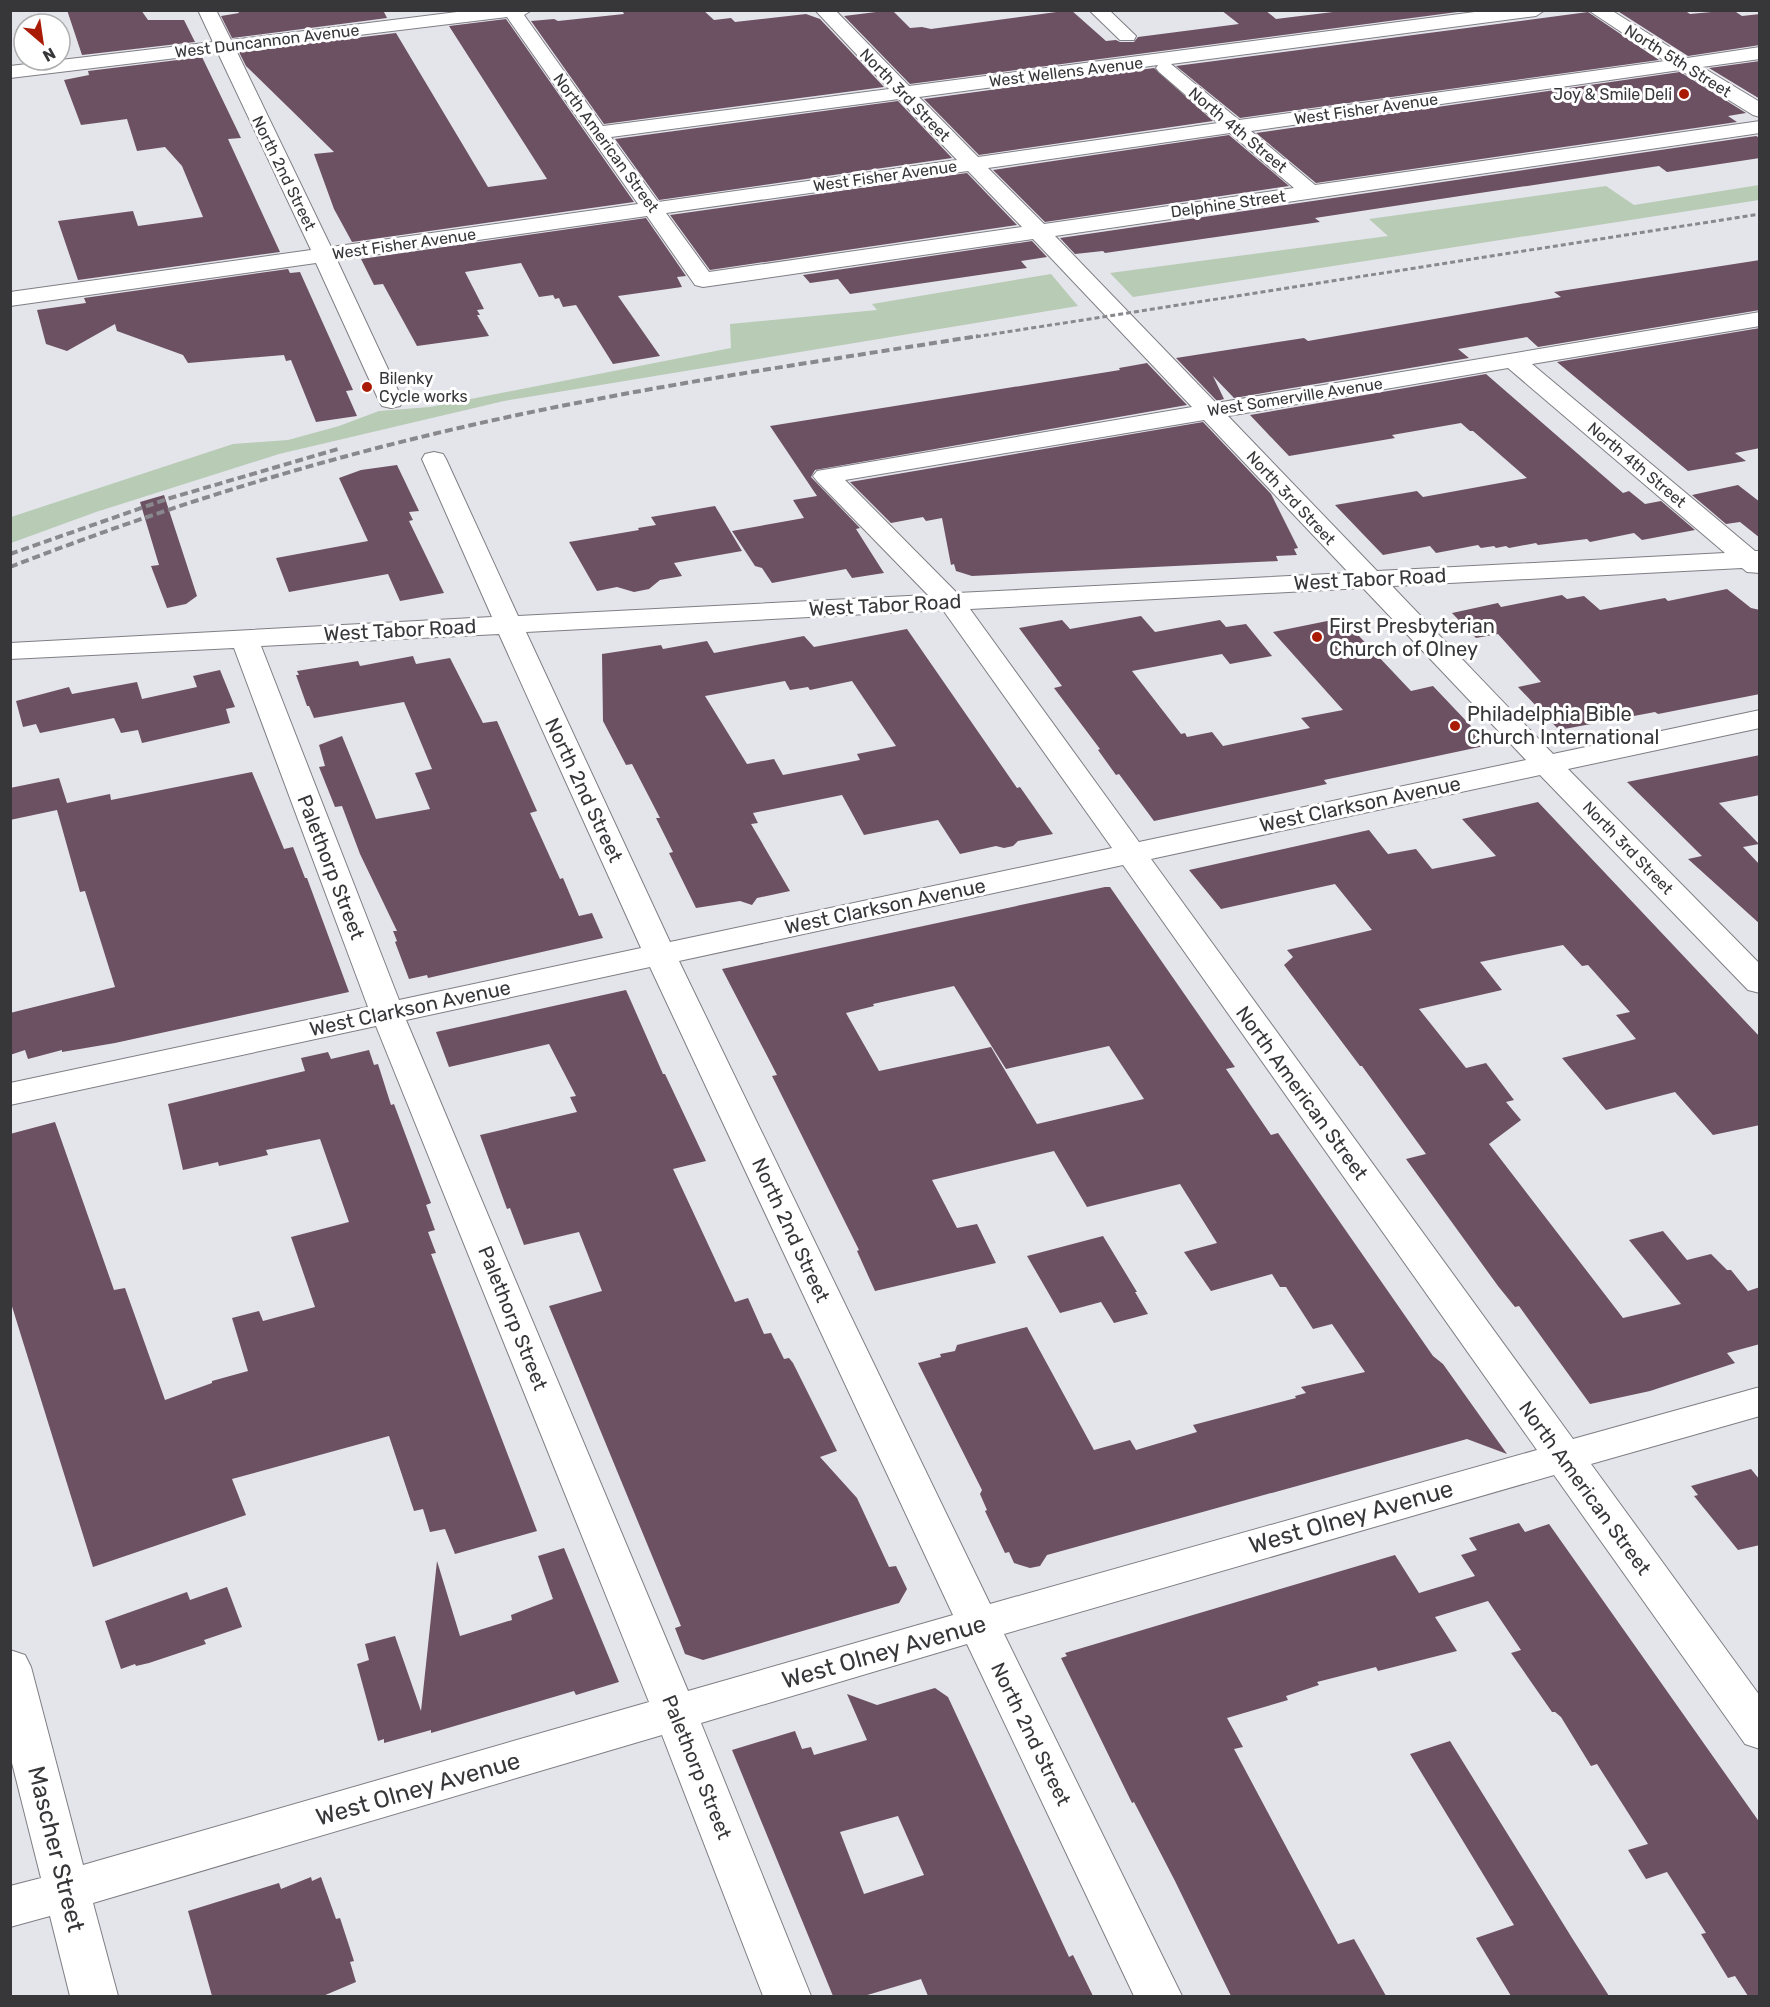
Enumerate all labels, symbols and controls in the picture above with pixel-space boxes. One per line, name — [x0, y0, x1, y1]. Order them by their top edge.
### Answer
north arrow — [12, 12, 72, 72]
street label: West Duncannon Avenue — [174, 20, 360, 62]
street label: North 5th Street — [1621, 21, 1735, 101]
text: N — [39, 44, 59, 66]
street label: North 3rd Street — [856, 45, 954, 145]
street label: West Wellens Avenue — [988, 53, 1144, 91]
street label: North American Street — [549, 70, 663, 216]
street label: North 4th Street — [1185, 83, 1291, 177]
place label: Joy & Smile Deli — [1553, 85, 1672, 104]
marker: Joy & Smile Deli — [1677, 87, 1691, 101]
street label: West Fisher Avenue — [1293, 89, 1439, 129]
street label: North 2nd Street — [248, 113, 320, 233]
street label: West Fisher Avenue — [812, 156, 958, 196]
street label: Delphine Street — [1169, 187, 1287, 221]
street label: West Fisher Avenue — [331, 224, 477, 264]
place label: Bilenky Cycle works — [379, 369, 468, 406]
street label: West Somerville Avenue — [1206, 374, 1384, 420]
marker: Bilenky Cycle works — [360, 380, 374, 394]
street label: North 4th Street — [1584, 418, 1690, 512]
street label: North 3rd Street — [1243, 447, 1339, 549]
street label: West Tabor Road — [1293, 563, 1447, 595]
street label: West Tabor Road — [808, 589, 962, 621]
street label: West Tabor Road — [323, 614, 477, 646]
place label: First Presbyterian Church of Olney — [1329, 614, 1495, 661]
marker: First Presbyterian Church of Olney — [1310, 630, 1324, 644]
place label: Philadelphia Bible Church International — [1467, 702, 1659, 749]
street label: North 2nd Street — [540, 714, 628, 866]
marker: Philadelphia Bible Church International — [1448, 719, 1462, 733]
street label: West Clarkson Avenue — [1257, 771, 1463, 837]
street label: Palethorp Street — [292, 791, 370, 943]
street label: North 3rd Street — [1579, 798, 1677, 898]
street label: West Clarkson Avenue — [782, 873, 988, 939]
street label: West Clarkson Avenue — [307, 975, 513, 1041]
street label: North American Street — [1231, 1001, 1373, 1185]
street label: North 2nd Street — [747, 1154, 835, 1306]
street label: Palethorp Street — [473, 1242, 553, 1394]
street label: North American Street — [1514, 1396, 1656, 1580]
street label: West Olney Avenue — [1246, 1474, 1456, 1560]
street label: West Olney Avenue — [779, 1609, 989, 1695]
street label: North 2nd Street — [986, 1658, 1076, 1810]
street label: Palethorp Street — [657, 1691, 737, 1843]
street label: West Olney Avenue — [313, 1746, 523, 1832]
street label: Mascher Street — [22, 1763, 90, 1935]

